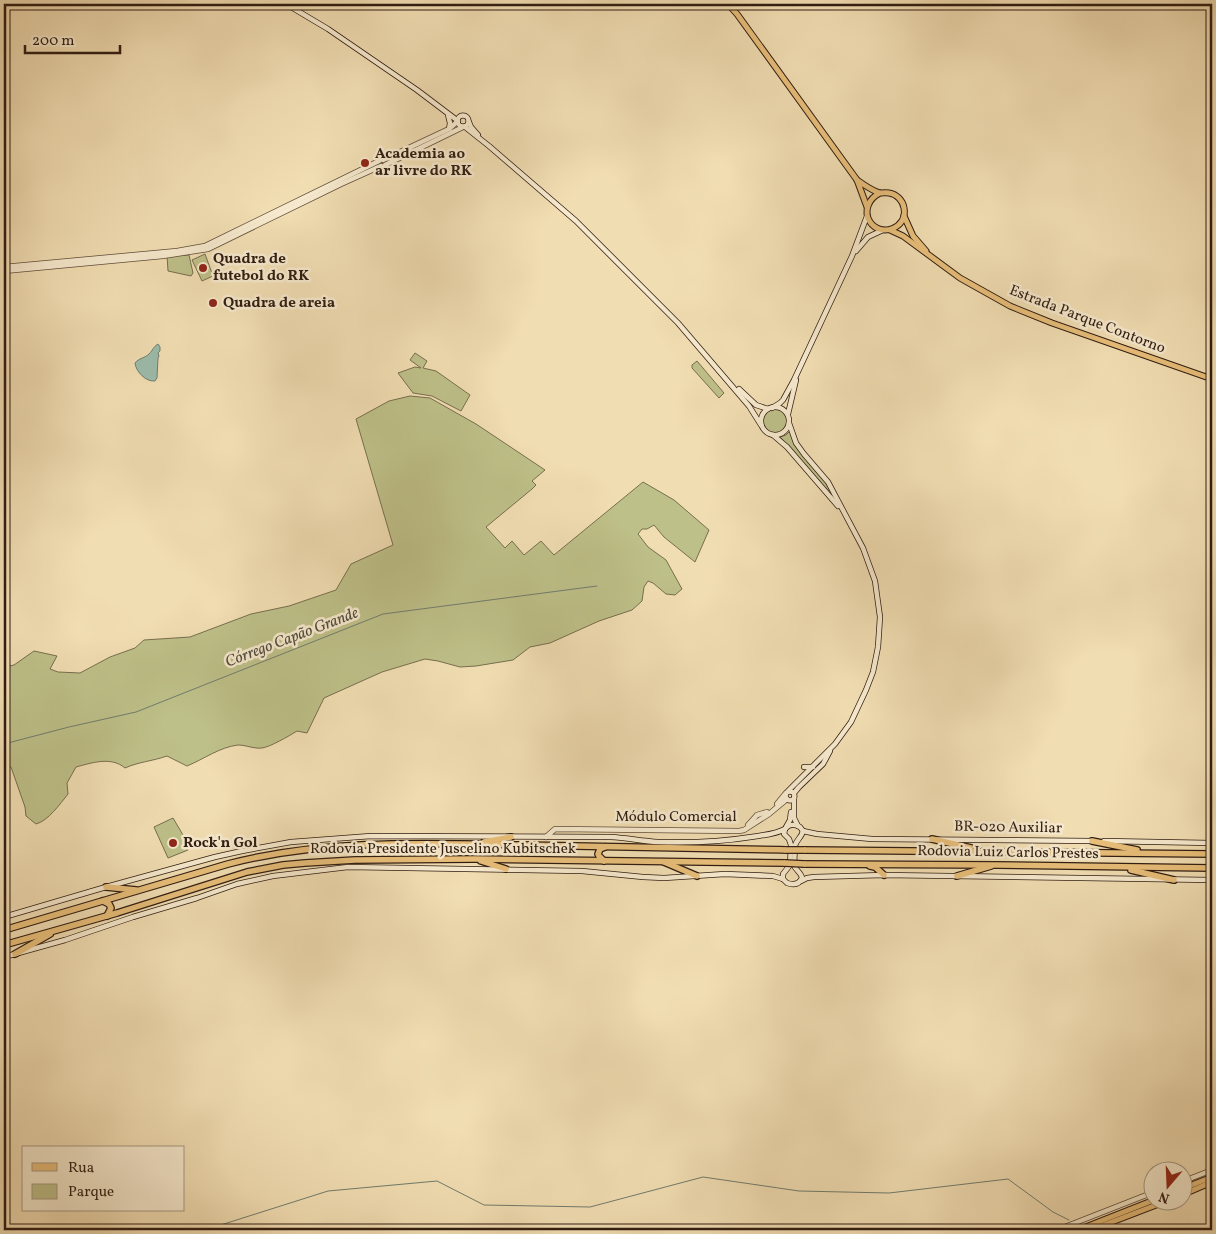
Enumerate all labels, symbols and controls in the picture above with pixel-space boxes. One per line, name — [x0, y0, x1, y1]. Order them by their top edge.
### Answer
scale bar — [25, 22, 120, 54]
text: 200 m — [32, 31, 75, 52]
place label: Academia ao ar livre do RK — [375, 144, 472, 182]
marker: Academia ao ar livre do RK — [359, 157, 371, 169]
place label: Quadra de futebol do RK — [213, 249, 309, 287]
marker: Quadra de futebol do RK — [197, 262, 209, 274]
street label: Estrada Parque Contorno — [1006, 281, 1168, 359]
place label: Quadra de areia — [223, 293, 335, 314]
marker: Quadra de areia — [207, 297, 219, 309]
water label: Córrego Capão Grande — [222, 602, 362, 674]
street label: Módulo Comercial — [615, 807, 737, 828]
street label: BR-020 Auxiliar — [954, 817, 1062, 839]
place label: Rock'n Gol — [183, 833, 258, 854]
marker: Rock'n Gol — [167, 837, 179, 849]
street label: Rodovia Presidente Juscelino Kubitschek — [310, 839, 576, 860]
street label: Rodovia Luiz Carlos Prestes — [917, 841, 1099, 865]
legend — [22, 1146, 185, 1212]
text: Rua — [68, 1158, 94, 1179]
north arrow — [1144, 1162, 1194, 1212]
text: Parque — [68, 1182, 114, 1203]
text: N — [1156, 1186, 1172, 1208]

